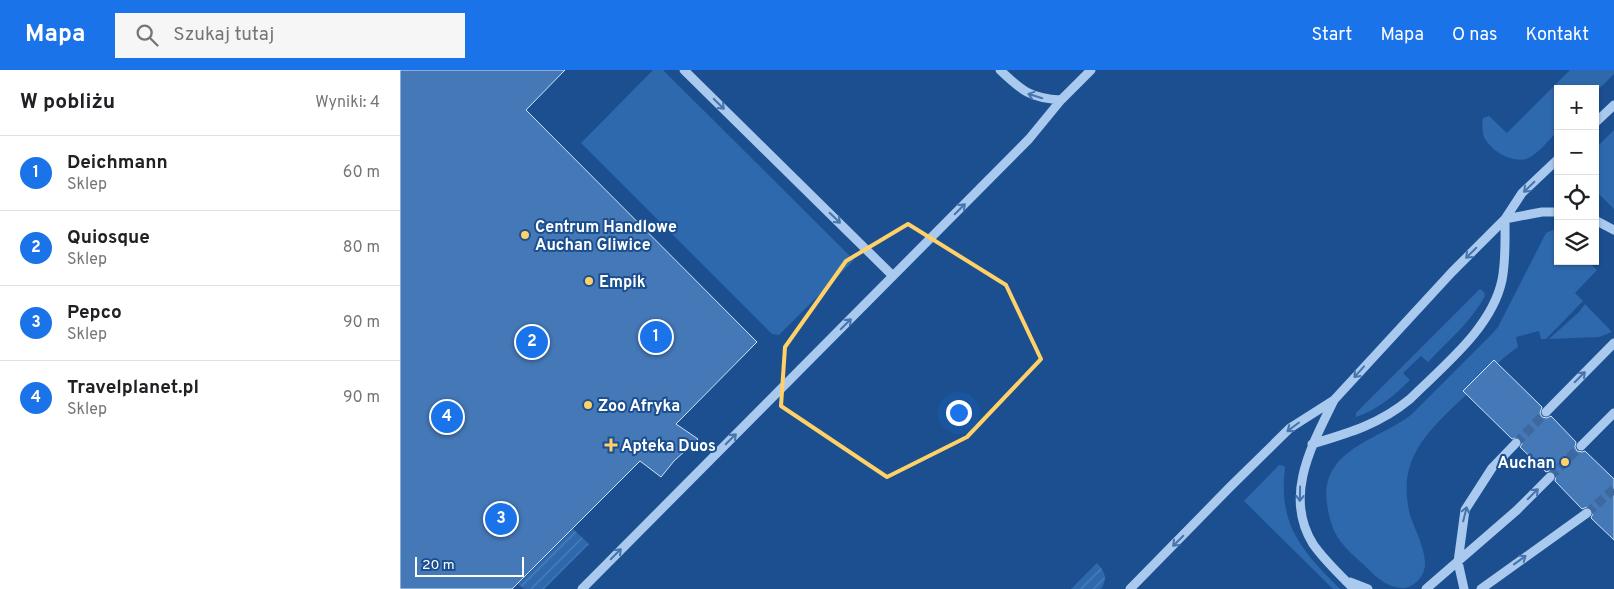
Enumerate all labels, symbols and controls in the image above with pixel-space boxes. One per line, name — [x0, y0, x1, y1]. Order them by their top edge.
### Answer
search box — [115, 13, 465, 58]
text: Mapa — [25, 20, 85, 50]
icon: search — [133, 21, 161, 49]
text: Szukaj tutaj — [173, 23, 274, 47]
text: Start — [1311, 24, 1352, 47]
text: Mapa — [1380, 24, 1424, 47]
text: O nas — [1452, 24, 1497, 47]
text: Kontakt — [1525, 24, 1589, 47]
map controls — [1554, 85, 1599, 265]
button: + — [1554, 85, 1599, 130]
text: W pobliżu — [20, 89, 115, 116]
one-way arrow — [1028, 91, 1043, 100]
text: Wyniki: 4 — [315, 93, 380, 113]
one-way arrow — [712, 98, 724, 110]
button: − — [1554, 130, 1599, 175]
text: Deichmann — [67, 151, 168, 175]
text: 1 — [33, 163, 39, 183]
text: 60 m — [343, 163, 380, 183]
text: Sklep — [67, 175, 107, 195]
button: locate — [1554, 175, 1599, 220]
one-way arrow — [1523, 180, 1535, 192]
one-way arrow — [954, 203, 966, 215]
one-way arrow — [828, 212, 841, 224]
place label: Centrum Handlowe Auchan Gliwice — [535, 218, 677, 256]
button: layers — [1554, 220, 1599, 265]
text: Quiosque — [67, 226, 150, 250]
marker: Centrum Handlowe Auchan Gliwice — [519, 229, 531, 241]
text: 2 — [31, 238, 41, 258]
text: 80 m — [343, 238, 380, 258]
one-way arrow — [1465, 247, 1477, 259]
text: Sklep — [67, 250, 107, 270]
place label: Empik — [599, 273, 646, 293]
marker: Empik — [583, 275, 595, 287]
text: Pepco — [67, 301, 122, 325]
text: 3 — [31, 313, 41, 333]
text: 90 m — [343, 313, 380, 333]
pin: 1 — [640, 318, 672, 356]
one-way arrow — [839, 318, 852, 330]
pin: 2 — [516, 323, 548, 361]
text: Sklep — [67, 325, 107, 345]
one-way arrow — [1353, 365, 1365, 378]
one-way arrow — [1574, 371, 1586, 384]
text: Travelplanet.pl — [67, 376, 199, 400]
text: 4 — [31, 388, 41, 408]
text: 90 m — [343, 388, 380, 408]
place label: Zoo Afryka — [598, 397, 680, 417]
pin: 4 — [431, 398, 463, 436]
marker: Zoo Afryka — [582, 399, 594, 411]
text: Sklep — [67, 400, 107, 420]
your location — [946, 400, 972, 426]
one-way arrow — [1286, 422, 1300, 432]
one-way arrow — [725, 433, 737, 445]
place label: Apteka Duos — [621, 437, 716, 457]
marker: Apteka Duos — [605, 439, 617, 451]
place label: Auchan — [1498, 454, 1555, 474]
marker: Auchan — [1559, 456, 1571, 468]
one-way arrow — [1295, 486, 1305, 502]
one-way arrow — [1526, 488, 1539, 500]
pin: 3 — [485, 500, 517, 538]
one-way arrow — [1461, 506, 1470, 522]
one-way arrow — [1172, 535, 1184, 547]
one-way arrow — [610, 548, 622, 561]
scale bar — [415, 554, 524, 577]
one-way arrow — [1513, 555, 1527, 565]
text: 20 m — [422, 557, 455, 574]

